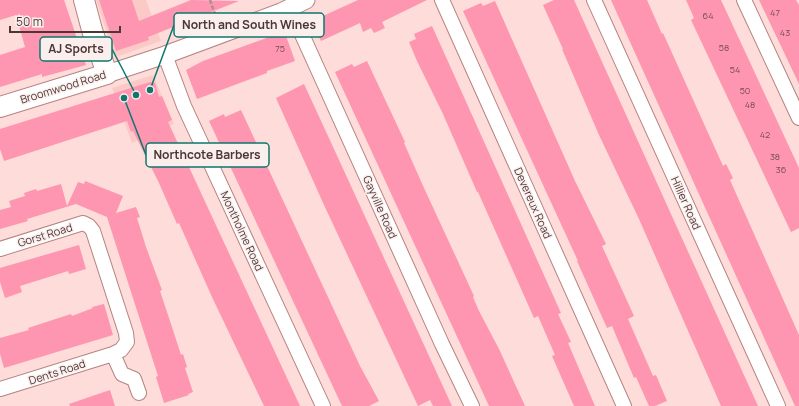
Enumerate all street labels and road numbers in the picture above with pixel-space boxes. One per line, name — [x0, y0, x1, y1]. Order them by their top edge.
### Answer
street label: Broomwood Road — [18, 66, 108, 107]
street label: Devereux Road — [511, 165, 556, 241]
street label: Gayville Road — [360, 173, 401, 241]
street label: Hillier Road — [668, 174, 705, 232]
street label: Montholme Road — [217, 189, 267, 273]
street label: Gorst Road — [16, 219, 74, 250]
street label: Dents Road — [27, 355, 87, 388]

